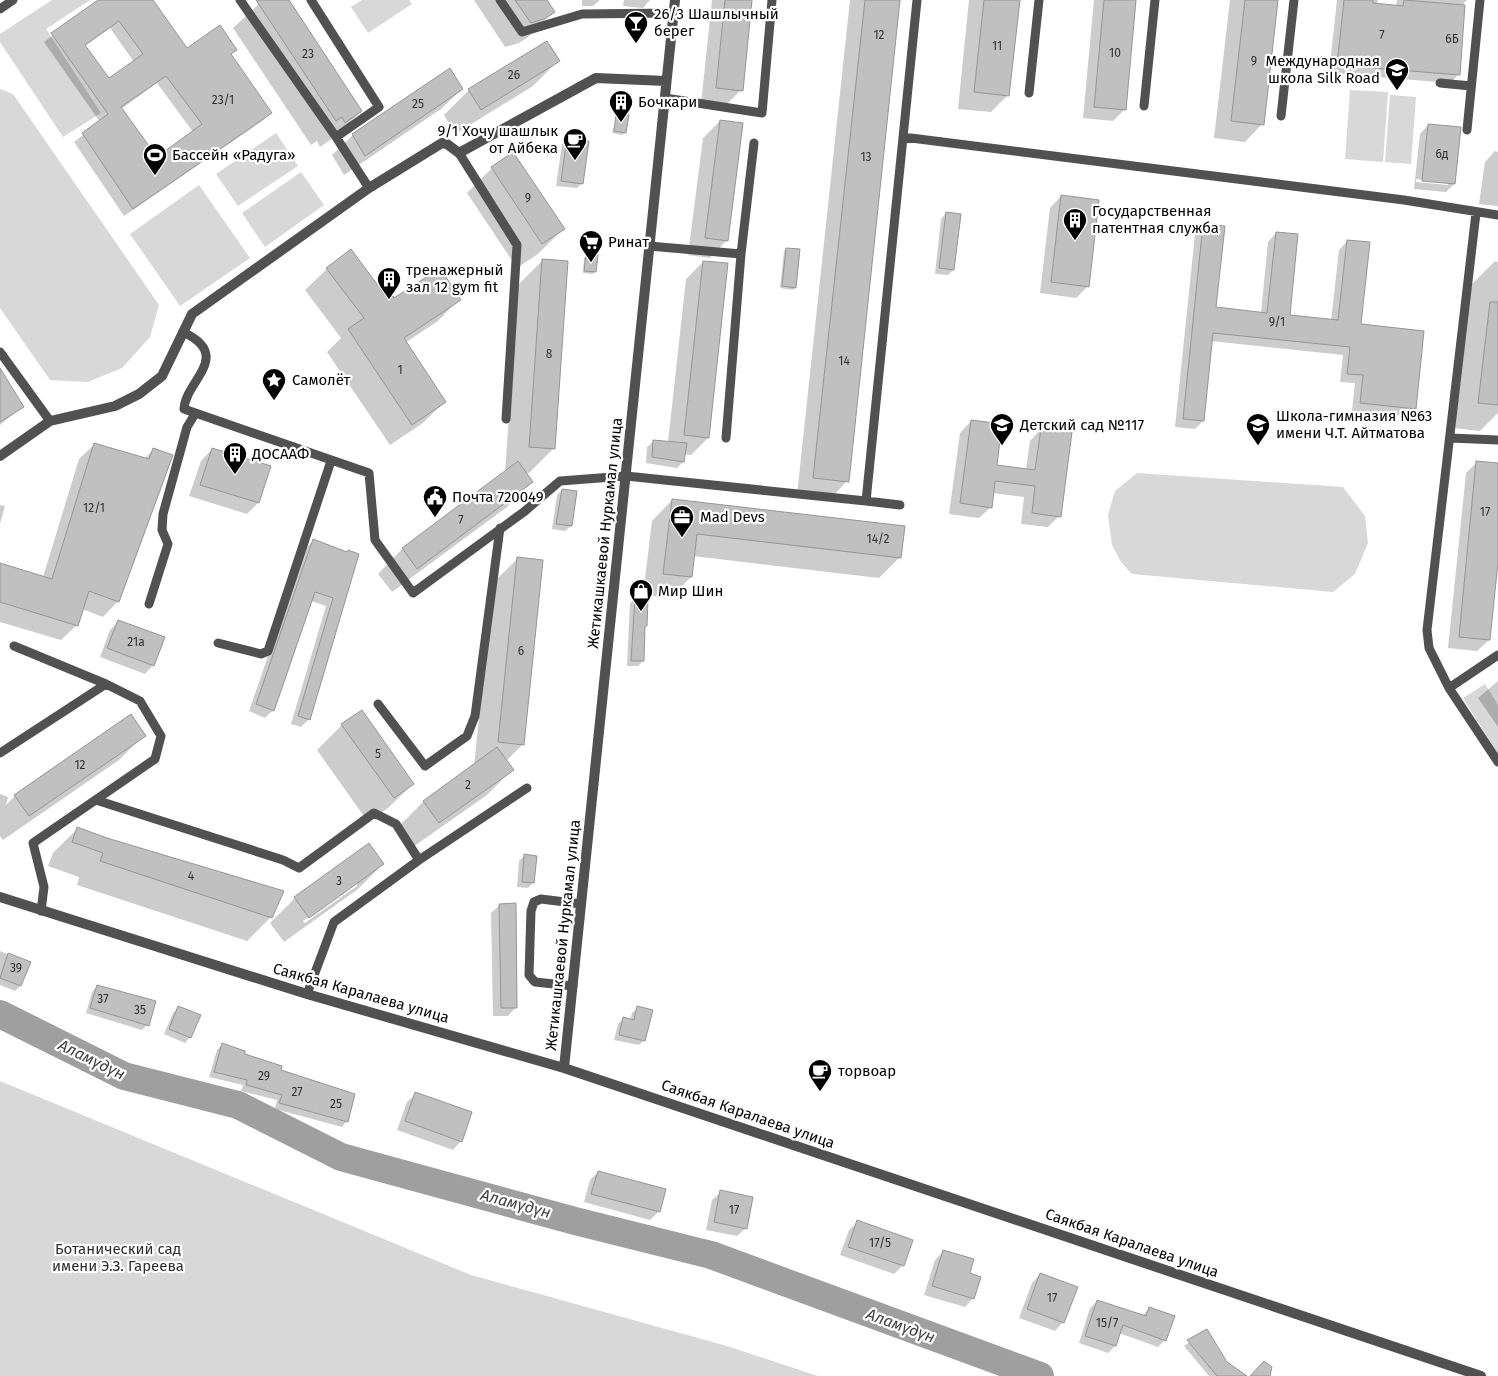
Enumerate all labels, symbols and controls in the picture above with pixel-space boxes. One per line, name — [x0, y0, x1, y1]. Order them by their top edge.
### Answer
place label: 26/3 Шашлычный берег — [654, 5, 779, 40]
bar icon: 26/3 Шашлычный берег — [623, 10, 649, 44]
house number: 12 — [873, 28, 885, 42]
house number: 7 — [1379, 28, 1385, 42]
house number: 6Б — [1445, 32, 1459, 46]
house number: 11 — [992, 39, 1002, 53]
house number: 10 — [1109, 46, 1121, 60]
house number: 23 — [302, 47, 314, 61]
place label: Международная школа Silk Road — [1265, 52, 1380, 87]
house number: 9 — [1251, 54, 1257, 68]
school or university icon: Международная школа Silk Road — [1384, 57, 1410, 91]
house number: 26 — [508, 68, 520, 82]
building icon: Бочкари — [608, 89, 634, 123]
house number: 23/1 — [212, 93, 234, 107]
place label: Бочкари — [638, 93, 697, 111]
house number: 25 — [412, 97, 424, 111]
place label: 9/1 Хочу шашлык от Айбека — [438, 122, 558, 157]
cafe icon: 9/1 Хочу шашлык от Айбека — [562, 127, 588, 161]
sports icon: Бассейн «Радуга» — [142, 142, 168, 176]
place label: Бассейн «Радуга» — [172, 146, 296, 164]
house number: 6д — [1435, 147, 1449, 161]
house number: 13 — [860, 150, 872, 164]
house number: 9 — [525, 191, 531, 205]
place label: Государственная патентная служба — [1092, 202, 1219, 237]
building icon: Государственная патентная служба — [1062, 207, 1088, 241]
supermarket icon: Ринат — [578, 229, 604, 263]
place label: Ринат — [608, 233, 649, 251]
place label: тренажерный зал 12 gym fit — [406, 261, 504, 296]
building icon: тренажерный зал 12 gym fit — [376, 266, 402, 300]
house number: 9/1 — [1269, 315, 1285, 329]
house number: 8 — [546, 347, 553, 361]
house number: 14 — [838, 354, 850, 368]
house number: 1 — [397, 363, 403, 377]
place icon: Самолёт — [261, 367, 287, 401]
place label: Самолёт — [292, 371, 351, 389]
place label: Школа-гимназия №63 имени Ч.Т. Айтматова — [1276, 407, 1432, 442]
school or university icon: Детский сад №117 — [989, 412, 1015, 446]
school or university icon: Школа-гимназия №63 имени Ч.Т. Айтматова — [1245, 412, 1271, 446]
place label: Детский сад №117 — [1019, 416, 1144, 434]
street label: Жетикашкаевой Нуркамал улица — [584, 417, 626, 649]
building icon: ДОСААФ — [222, 441, 248, 475]
place label: ДОСААФ — [251, 445, 309, 463]
public building icon: Почта 720049 — [422, 484, 448, 518]
place label: Почта 720049 — [452, 488, 544, 506]
house number: 12/1 — [83, 501, 105, 515]
office icon: Mad Devs — [669, 504, 695, 538]
house number: 17 — [1480, 505, 1490, 519]
place label: Mad Devs — [700, 508, 765, 526]
house number: 7 — [458, 513, 464, 527]
house number: 14/2 — [866, 532, 890, 546]
shop icon: Мир Шин — [628, 578, 654, 612]
place label: Мир Шин — [658, 582, 723, 600]
house number: 21а — [127, 635, 145, 649]
house number: 6 — [518, 644, 524, 658]
house number: 5 — [375, 747, 381, 761]
house number: 12 — [74, 758, 86, 772]
house number: 2 — [465, 778, 471, 792]
street label: Жетикашкаевой Нуркамал улица — [542, 819, 584, 1051]
house number: 4 — [188, 869, 195, 883]
house number: 3 — [336, 874, 342, 888]
street label: Саякбая Каралаева улица — [271, 959, 451, 1027]
house number: 39 — [10, 961, 22, 975]
house number: 37 — [97, 992, 109, 1006]
house number: 35 — [134, 1003, 146, 1017]
water label: Аламүдүн — [54, 1035, 128, 1084]
cafe icon: торвоар — [807, 1058, 833, 1092]
place label: торвоар — [838, 1062, 896, 1080]
house number: 29 — [258, 1069, 270, 1083]
street label: Саякбая Каралаева улица — [659, 1076, 837, 1152]
house number: 27 — [291, 1085, 303, 1099]
house number: 25 — [330, 1097, 342, 1111]
water label: Аламүдүн — [478, 1185, 553, 1222]
house number: 17 — [729, 1203, 739, 1217]
street label: Саякбая Каралаева улица — [1043, 1205, 1221, 1281]
house number: 17/5 — [869, 1236, 891, 1250]
park label: Ботанический сад имени Э.З. Гареева — [52, 1240, 184, 1275]
house number: 17 — [1047, 1291, 1057, 1305]
water label: Аламүдүн — [863, 1304, 938, 1347]
house number: 15/7 — [1096, 1316, 1118, 1330]

